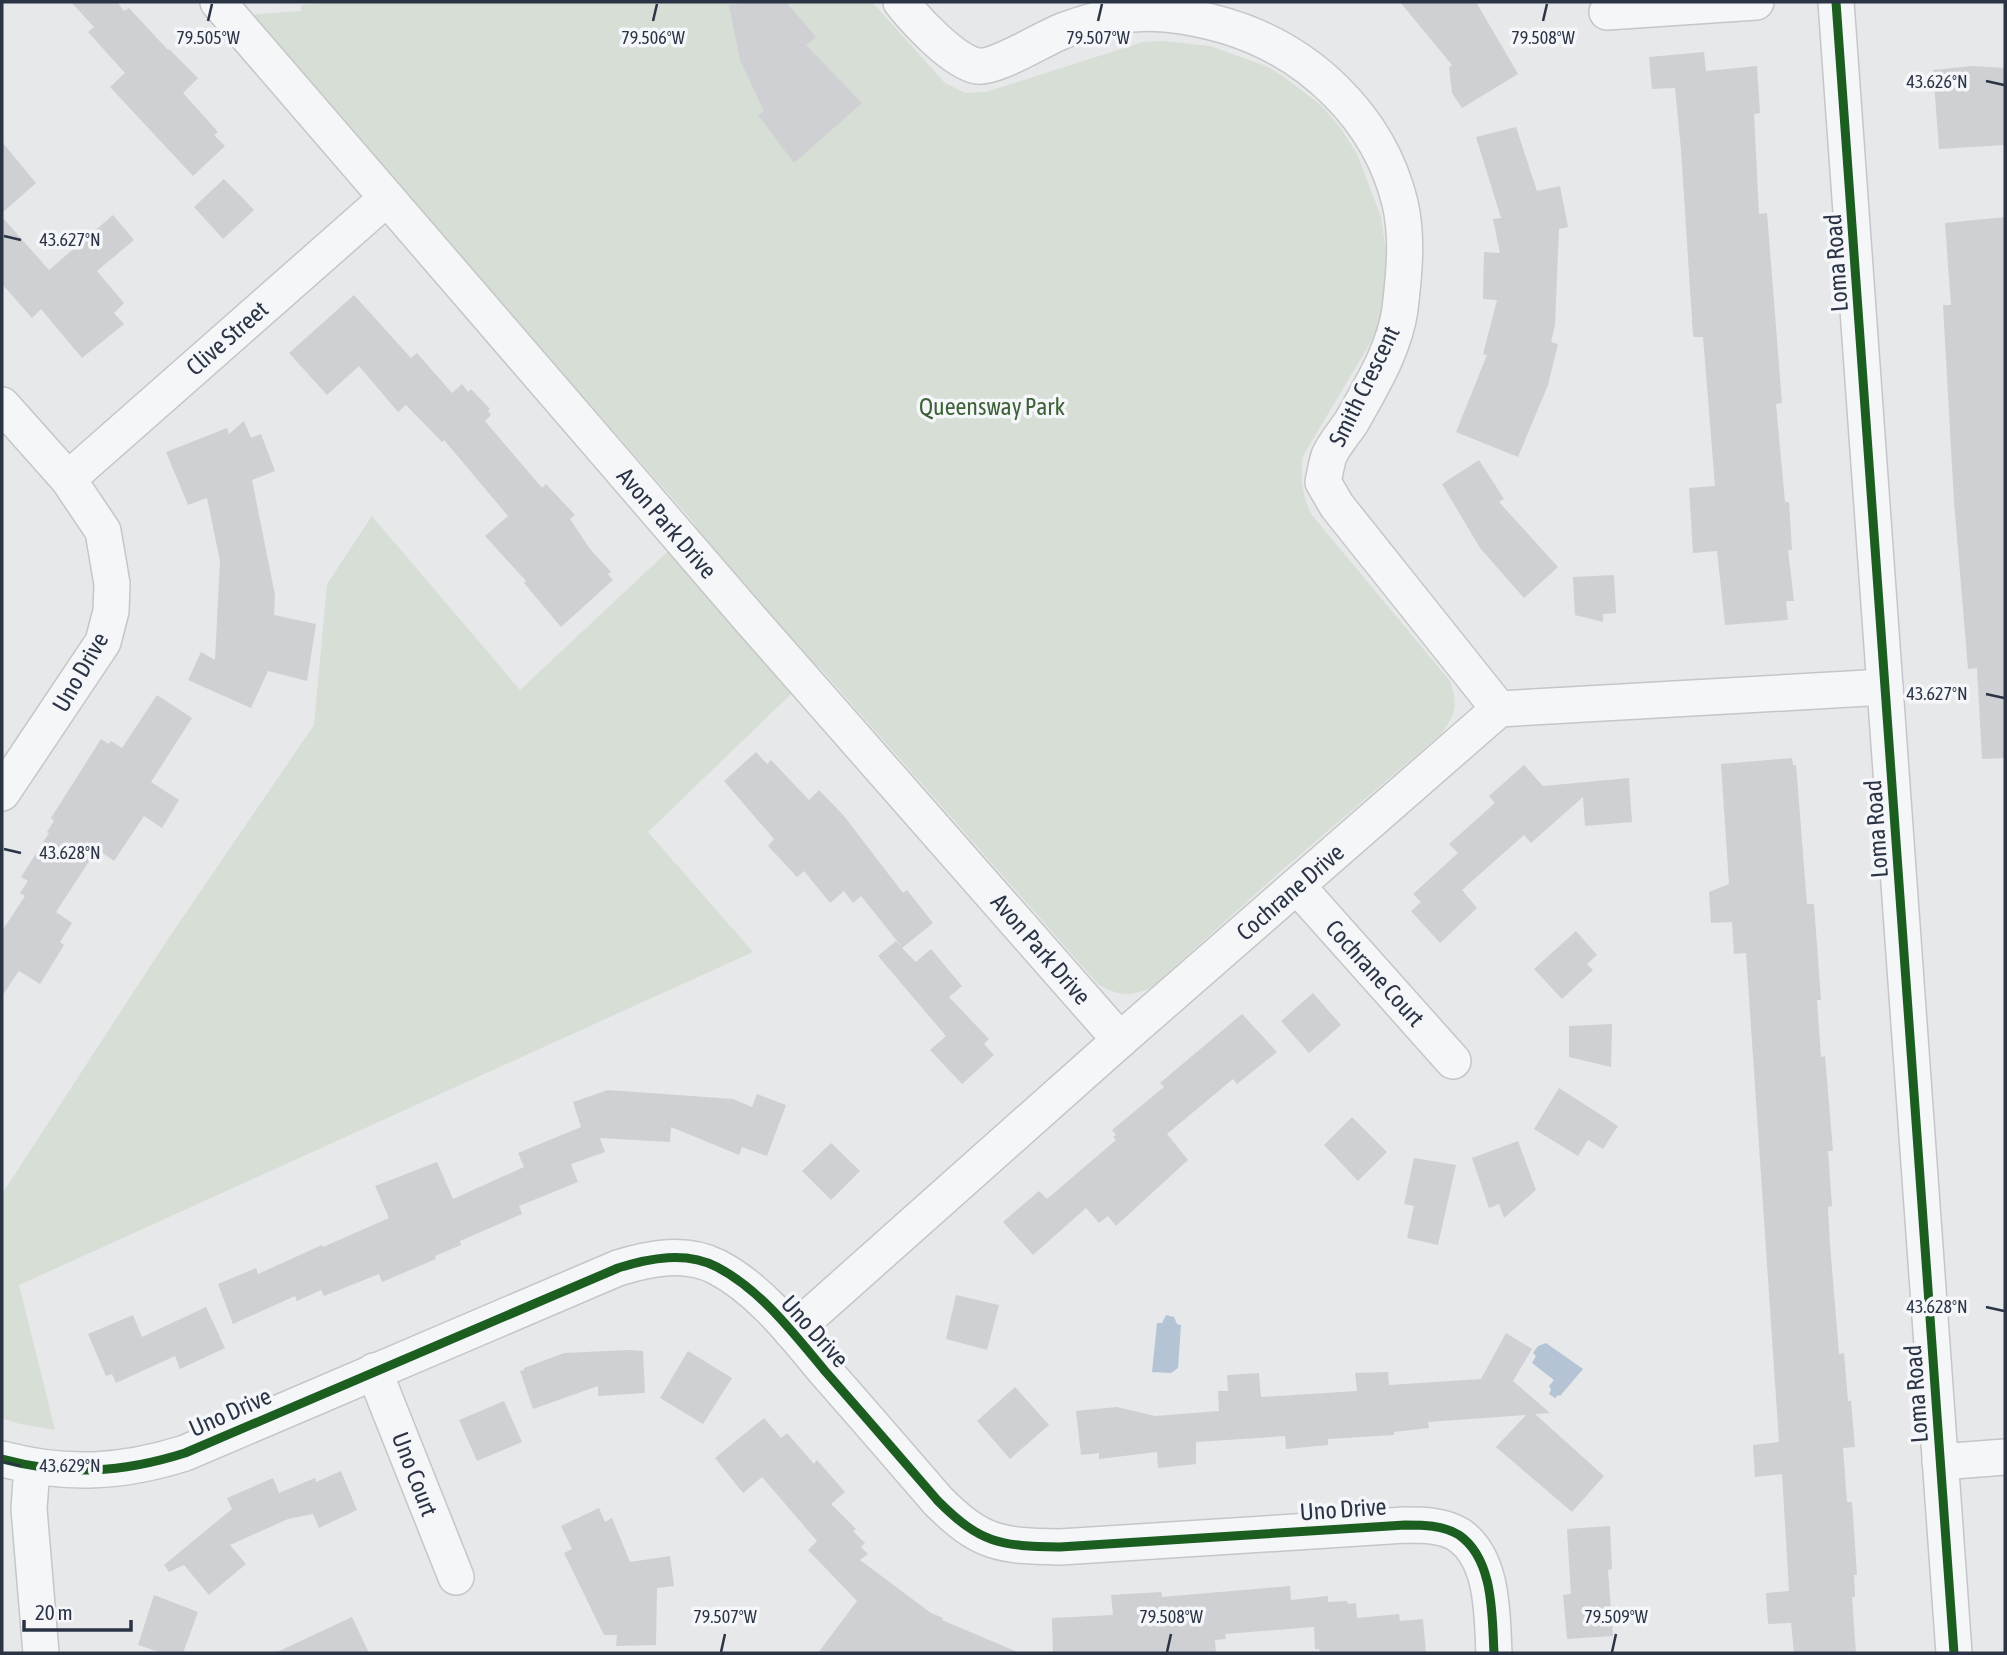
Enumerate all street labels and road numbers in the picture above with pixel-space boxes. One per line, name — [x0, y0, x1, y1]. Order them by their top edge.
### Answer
street label: Loma Road — [1819, 213, 1853, 313]
street label: Clive Street — [181, 295, 273, 381]
street label: Smith Crescent — [1323, 321, 1405, 450]
street label: Avon Park Drive — [612, 462, 722, 584]
street label: Uno Drive — [47, 628, 113, 716]
street label: Loma Road — [1859, 779, 1893, 879]
street label: Cochrane Drive — [1231, 838, 1349, 946]
street label: Avon Park Drive — [986, 888, 1096, 1010]
street label: Cochrane Court — [1320, 914, 1430, 1032]
street label: Uno Drive — [776, 1290, 854, 1372]
street label: Loma Road — [1899, 1344, 1933, 1444]
street label: Uno Drive — [185, 1382, 275, 1442]
street label: Uno Court — [387, 1428, 443, 1520]
street label: Uno Drive — [1299, 1493, 1387, 1525]

